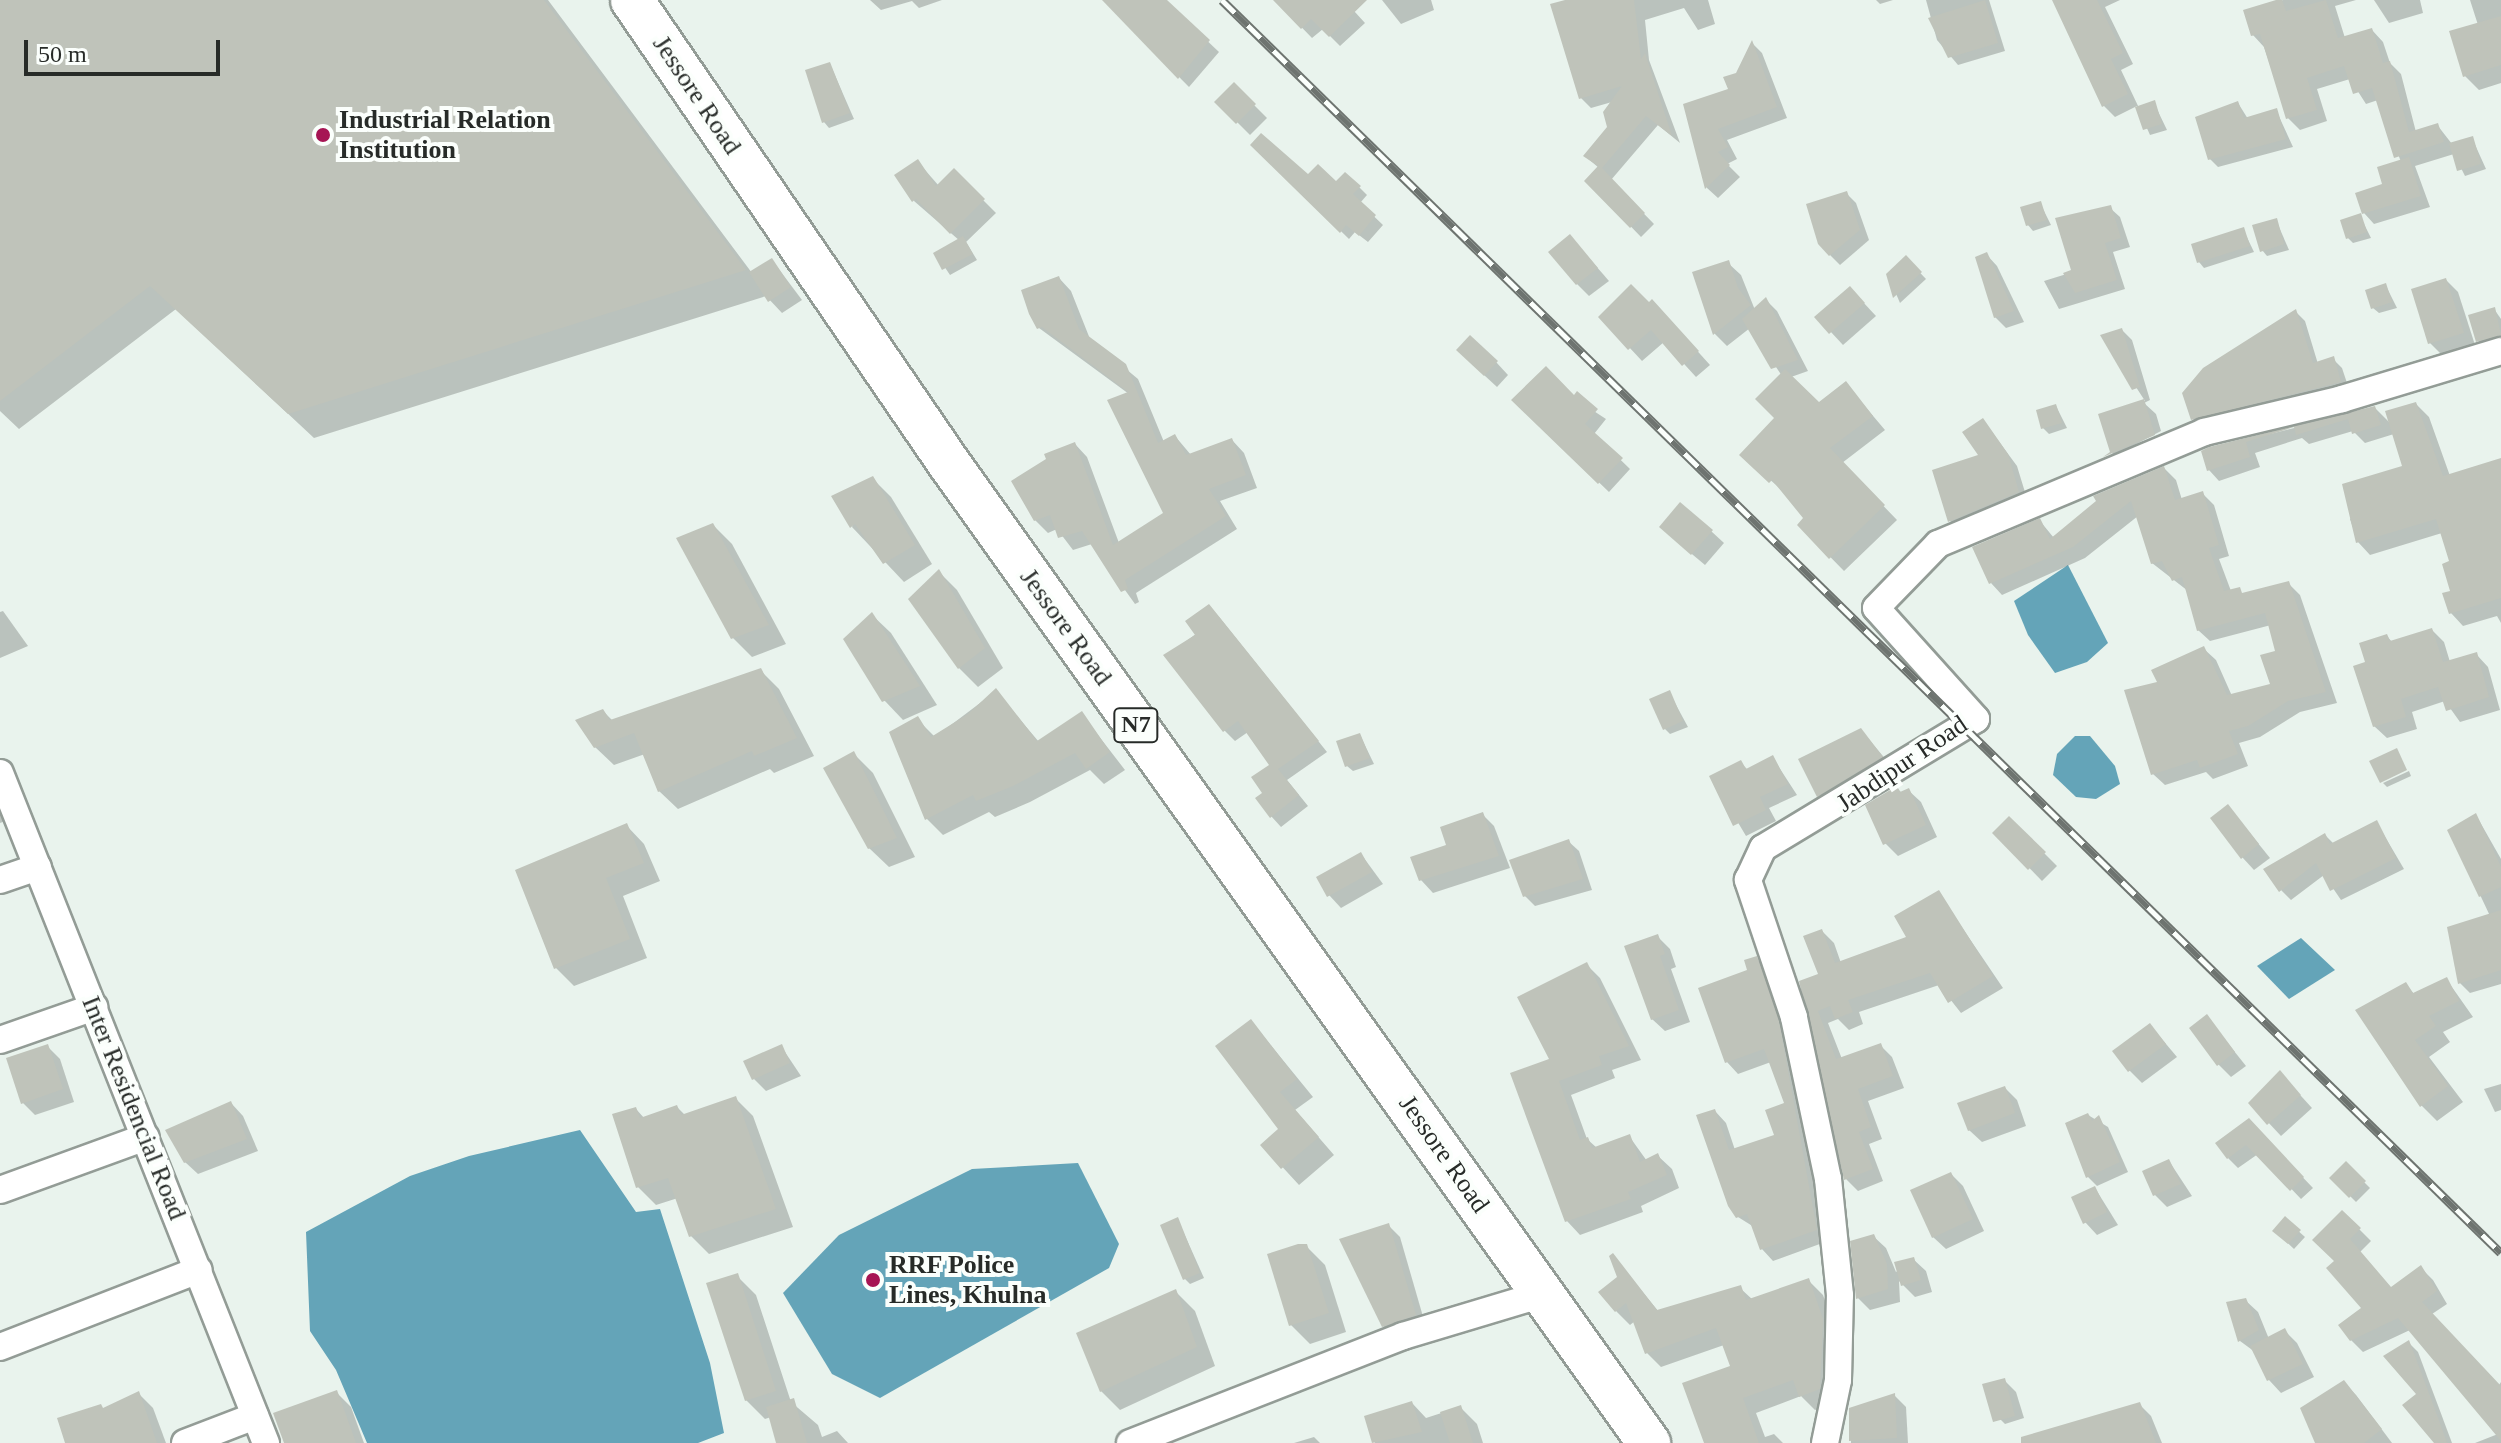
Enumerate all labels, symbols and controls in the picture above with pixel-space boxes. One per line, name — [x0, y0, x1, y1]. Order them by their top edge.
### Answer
scale bar — [28, 24, 224, 74]
street label: Jessore Road — [646, 30, 748, 160]
text: 50 m — [38, 41, 87, 67]
place label: Industrial Relation Institution — [339, 104, 551, 166]
marker: Industrial Relation Institution — [314, 126, 332, 144]
street label: Jessore Road — [1013, 563, 1119, 691]
road number: N7 — [1112, 705, 1160, 745]
street label: Jabdipur Road — [1831, 709, 1973, 819]
street label: Inter Residencial Road — [75, 992, 193, 1224]
street label: Jessore Road — [1392, 1089, 1496, 1219]
place label: RRF Police Lines, Khulna — [889, 1249, 1047, 1310]
marker: RRF Police Lines, Khulna — [864, 1271, 882, 1289]

